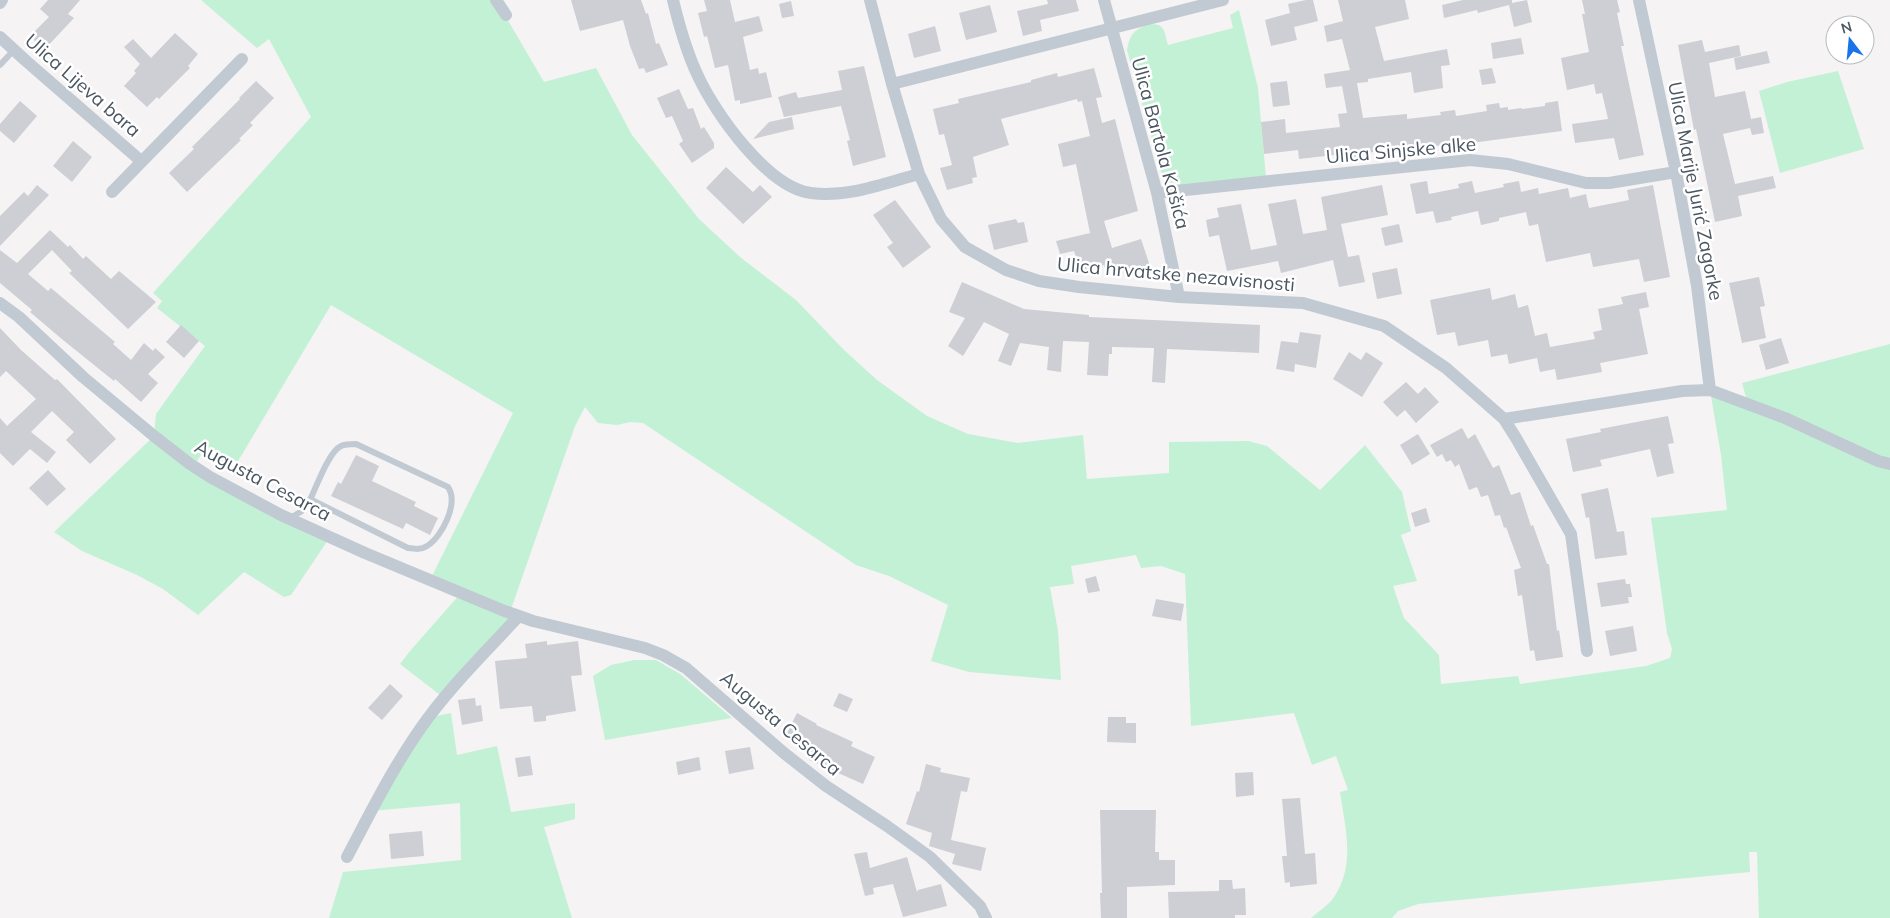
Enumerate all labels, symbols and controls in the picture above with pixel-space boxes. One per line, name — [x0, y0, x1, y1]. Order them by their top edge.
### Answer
north arrow — [1825, 15, 1875, 65]
text: N — [1839, 17, 1854, 38]
street label: Ulica Lijeva bara — [20, 28, 146, 142]
street label: Ulica Bartola Kašića — [1127, 55, 1195, 231]
street label: Ulica Marije Jurić Zagorke — [1663, 80, 1729, 302]
street label: Ulica Sinjske alke — [1325, 131, 1477, 169]
street label: Ulica hrvatske nezavisnosti — [1056, 252, 1296, 296]
street label: Augusta Cesarca — [191, 434, 335, 526]
street label: Augusta Cesarca — [716, 665, 846, 781]

